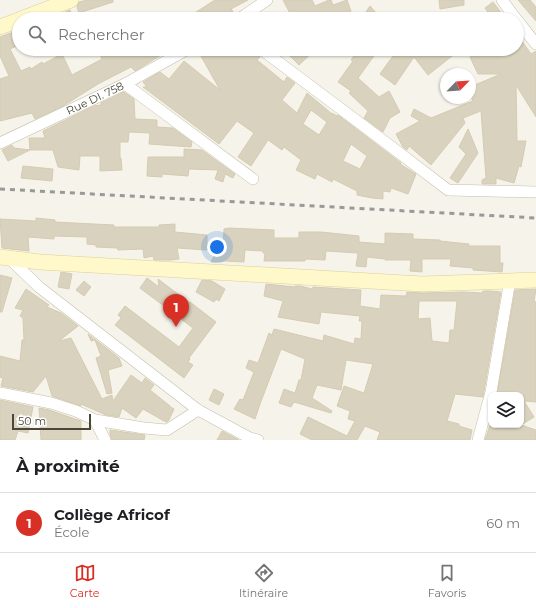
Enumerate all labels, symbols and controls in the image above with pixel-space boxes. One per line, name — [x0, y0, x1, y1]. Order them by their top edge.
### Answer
search box — [12, 12, 524, 56]
icon: search — [26, 23, 48, 45]
text: Rechercher — [58, 25, 145, 44]
north arrow — [440, 68, 476, 104]
street label: Rue DI. 758 — [64, 79, 126, 118]
your location — [207, 237, 227, 257]
pin: 1 — [163, 294, 189, 327]
map controls — [488, 392, 524, 428]
button: layers — [488, 392, 524, 428]
scale bar — [12, 412, 91, 431]
text: 50 m — [18, 414, 46, 428]
text: À proximité — [16, 456, 120, 476]
text: Collège Africof — [54, 505, 170, 524]
text: 1 — [26, 515, 32, 531]
text: 60 m — [486, 515, 520, 531]
text: École — [54, 524, 89, 540]
tab: Carte — [70, 562, 99, 600]
tab: Itinéraire — [239, 562, 288, 600]
tab: Favoris — [428, 562, 466, 600]

